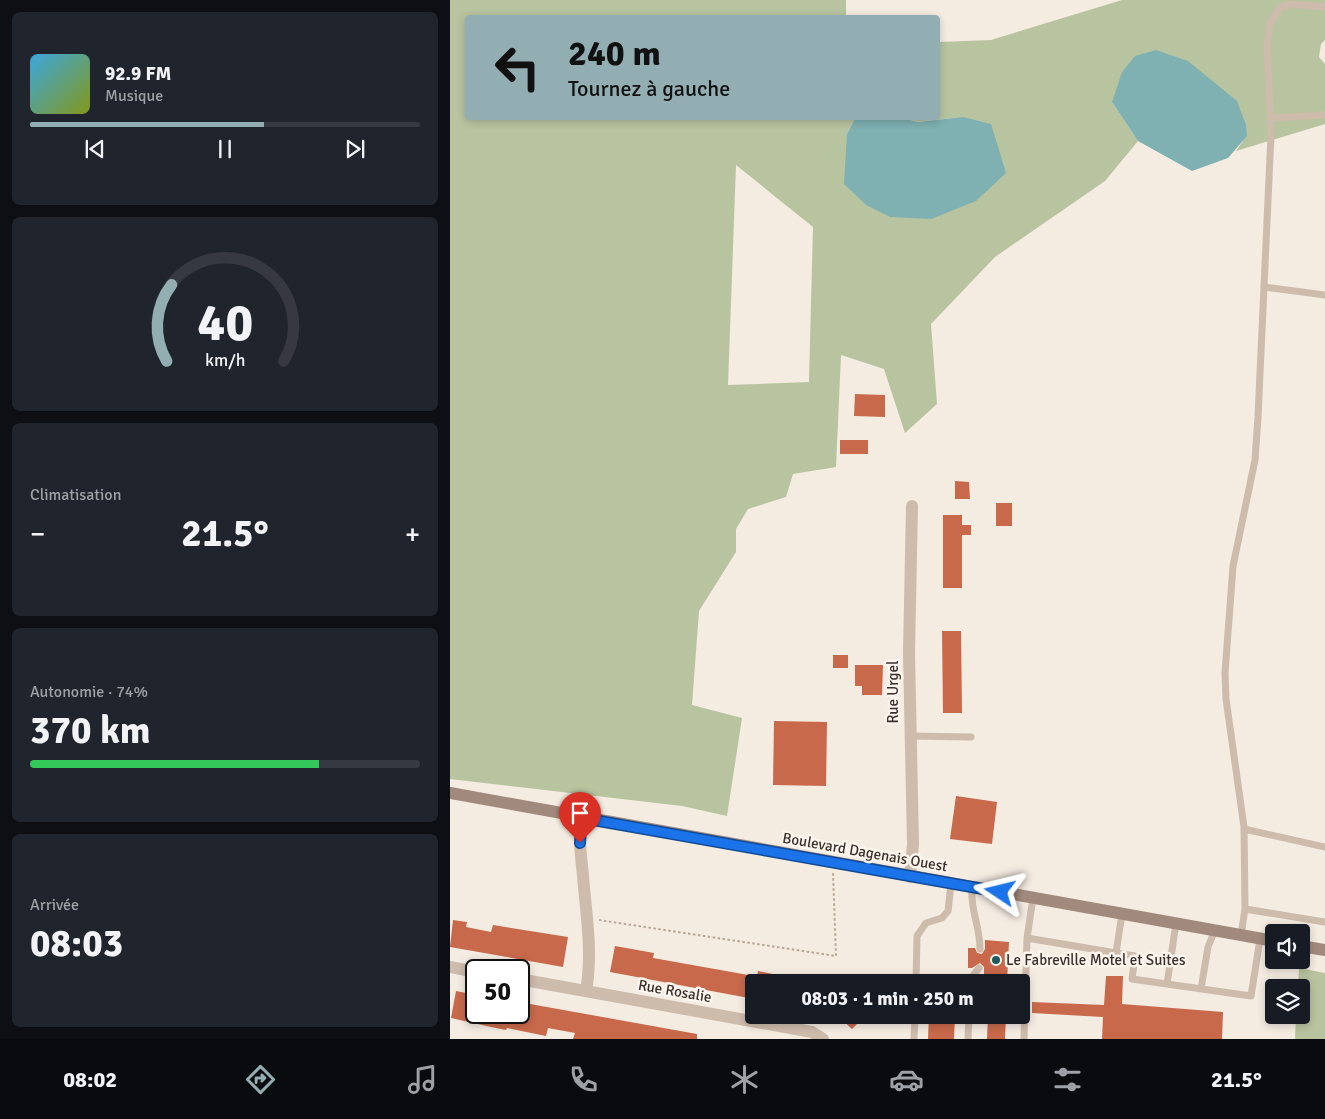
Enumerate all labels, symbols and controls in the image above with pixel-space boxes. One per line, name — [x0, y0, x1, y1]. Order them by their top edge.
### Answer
text: 240 m — [568, 32, 661, 75]
icon: left — [485, 35, 550, 100]
text: 92.9 FM — [105, 62, 171, 86]
text: Tournez à gauche — [568, 75, 730, 102]
text: Musique — [105, 86, 163, 106]
icon: previous — [81, 135, 109, 163]
icon: pause — [211, 135, 239, 163]
icon: next — [341, 135, 369, 163]
text: 40 — [197, 291, 253, 355]
text: km/h — [205, 349, 245, 371]
text: Climatisation — [30, 485, 121, 505]
text: 21.5° — [181, 510, 269, 557]
text: − — [30, 517, 45, 551]
text: + — [405, 517, 420, 551]
street label: Rue Urgel — [884, 661, 902, 723]
text: Autonomie · 74% — [30, 682, 148, 702]
text: 370 km — [30, 707, 151, 754]
pin — [559, 792, 601, 843]
icon: arrive — [566, 799, 594, 827]
street label: Boulevard Dagenais Ouest — [781, 829, 949, 875]
position arrow — [973, 865, 1025, 917]
text: Arrivée — [30, 895, 79, 915]
text: 08:03 — [30, 920, 123, 967]
map controls — [1265, 924, 1310, 1024]
button: sound — [1265, 924, 1310, 969]
place label: Le Fabreville Motel et Suites — [1006, 951, 1186, 969]
marker: Le Fabreville Motel et Suites — [990, 954, 1002, 966]
speed limit sign: 50 — [465, 959, 530, 1024]
street label: Rue Rosalie — [637, 976, 713, 1006]
button: layers — [1265, 979, 1310, 1024]
text: 08:03 · 1 min · 250 m — [801, 987, 974, 1011]
icon: directions — [243, 1062, 278, 1097]
icon: music — [405, 1062, 440, 1097]
icon: phone — [566, 1062, 601, 1097]
icon: climate — [727, 1062, 762, 1097]
icon: car — [889, 1062, 924, 1097]
icon: filters — [1050, 1062, 1085, 1097]
text: 08:02 — [63, 1066, 117, 1093]
text: 21.5° — [1211, 1066, 1262, 1093]

